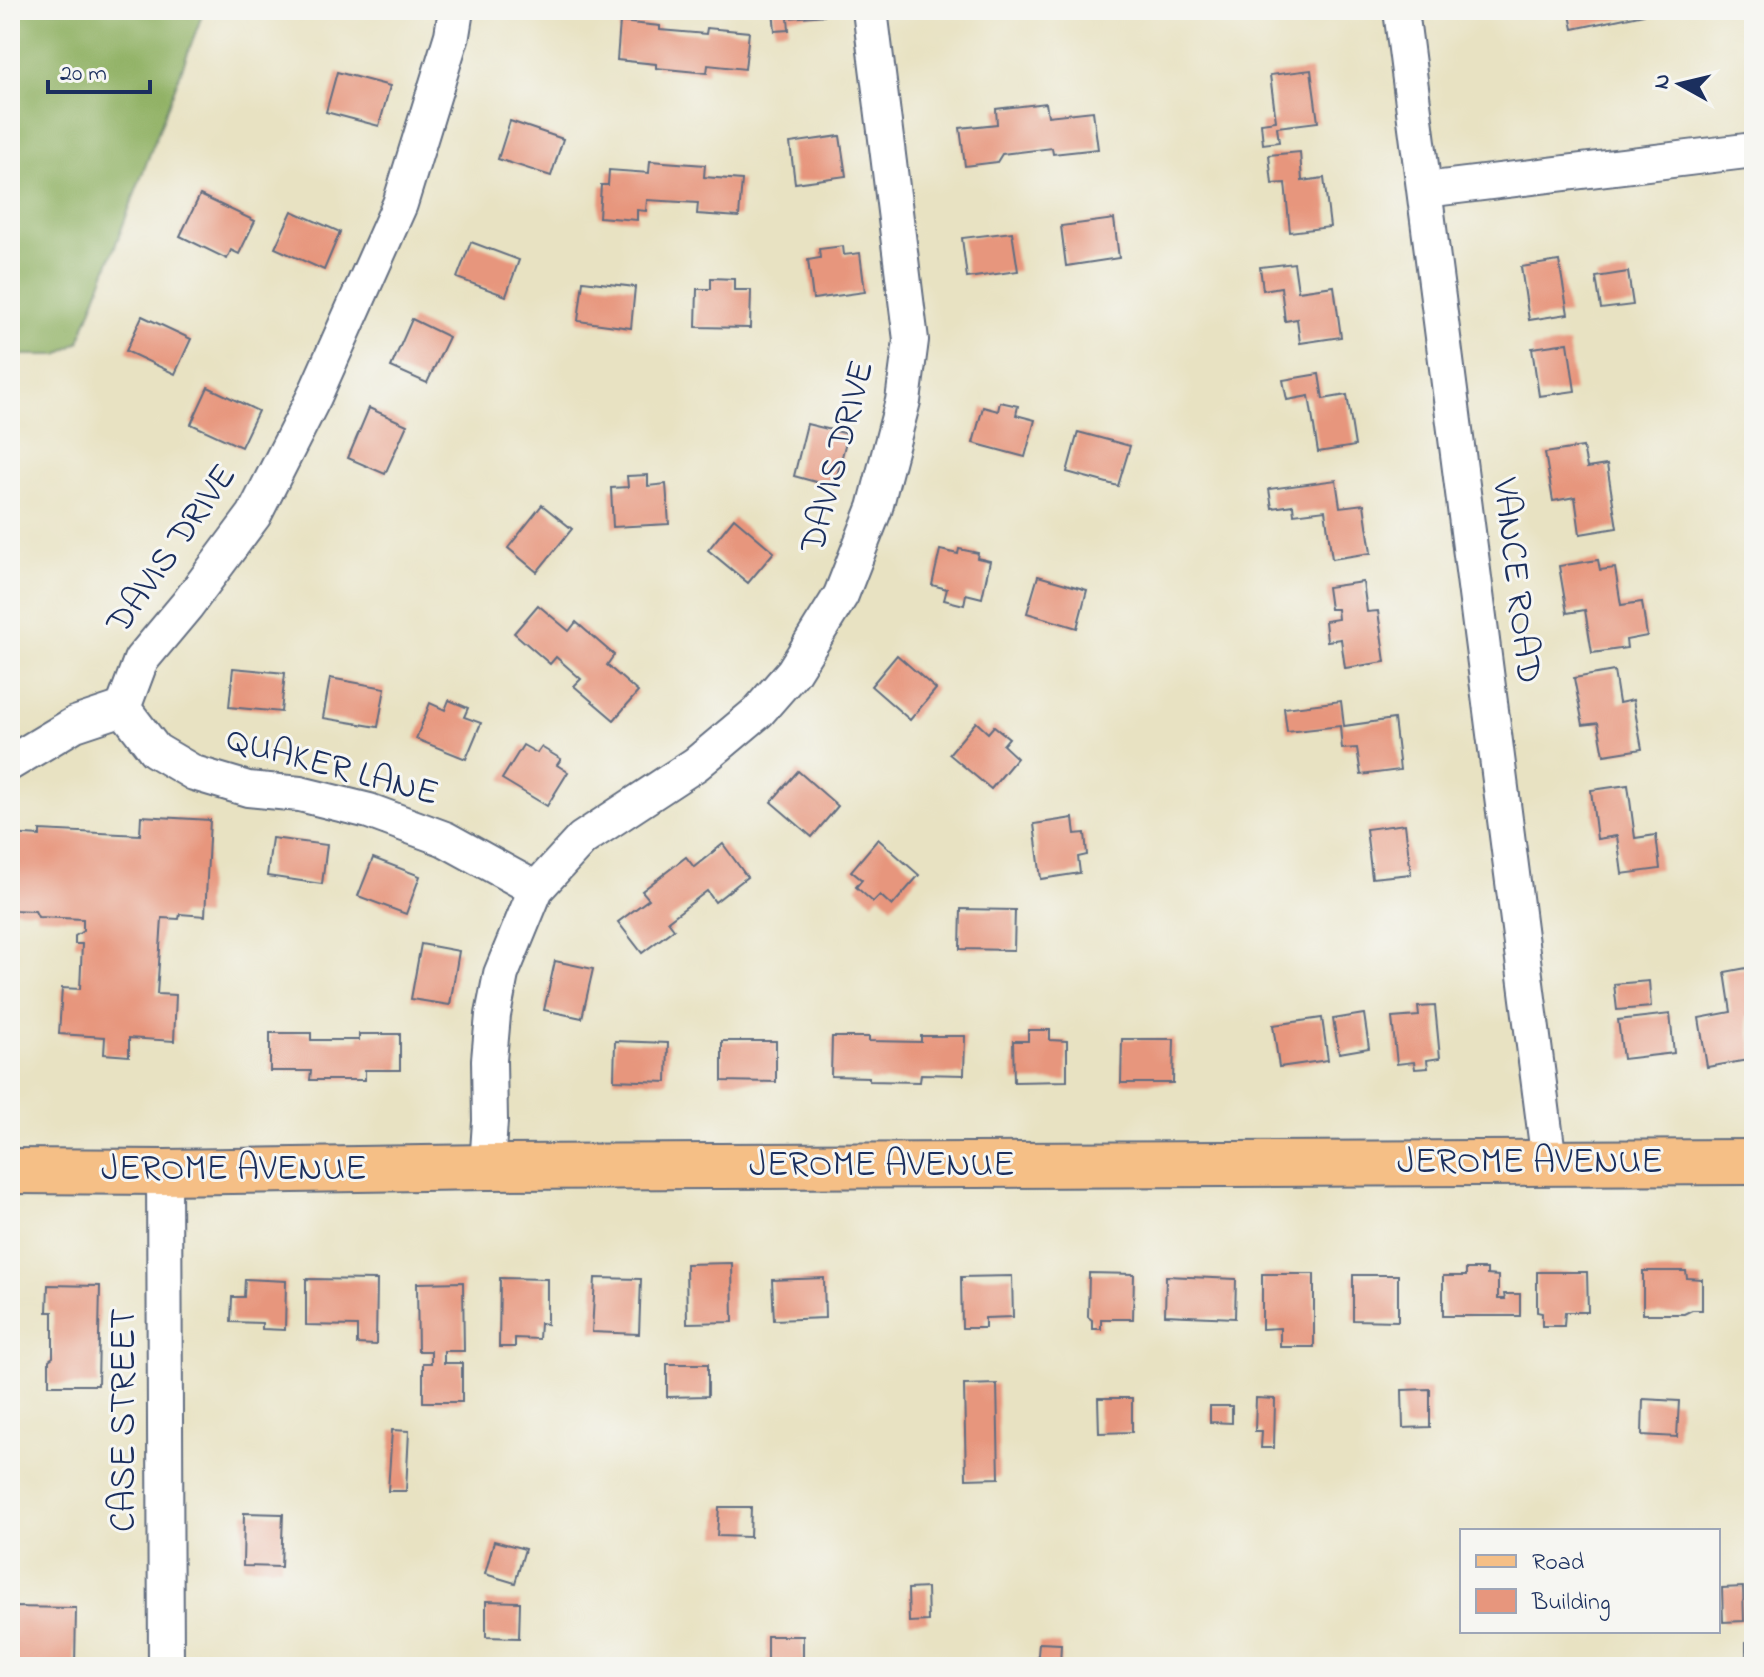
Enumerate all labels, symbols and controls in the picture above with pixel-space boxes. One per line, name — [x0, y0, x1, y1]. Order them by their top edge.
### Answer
scale bar — [48, 44, 150, 94]
north arrow — [1640, 44, 1720, 124]
text: 20 m — [60, 57, 107, 92]
text: N — [1646, 72, 1680, 91]
street label: DAVIS DRIVE — [788, 355, 890, 560]
street label: DAVIS DRIVE — [94, 454, 251, 647]
street label: VANCE ROAD — [1476, 474, 1554, 687]
street label: QUAKER LANE — [220, 714, 444, 822]
street label: JEROME AVENUE — [1397, 1137, 1663, 1190]
street label: JEROME AVENUE — [749, 1140, 1015, 1193]
street label: JEROME AVENUE — [101, 1144, 367, 1197]
street label: CASE STREET — [99, 1308, 152, 1532]
legend — [1460, 1529, 1720, 1633]
text: Road — [1532, 1546, 1585, 1581]
text: Building — [1531, 1586, 1611, 1621]

